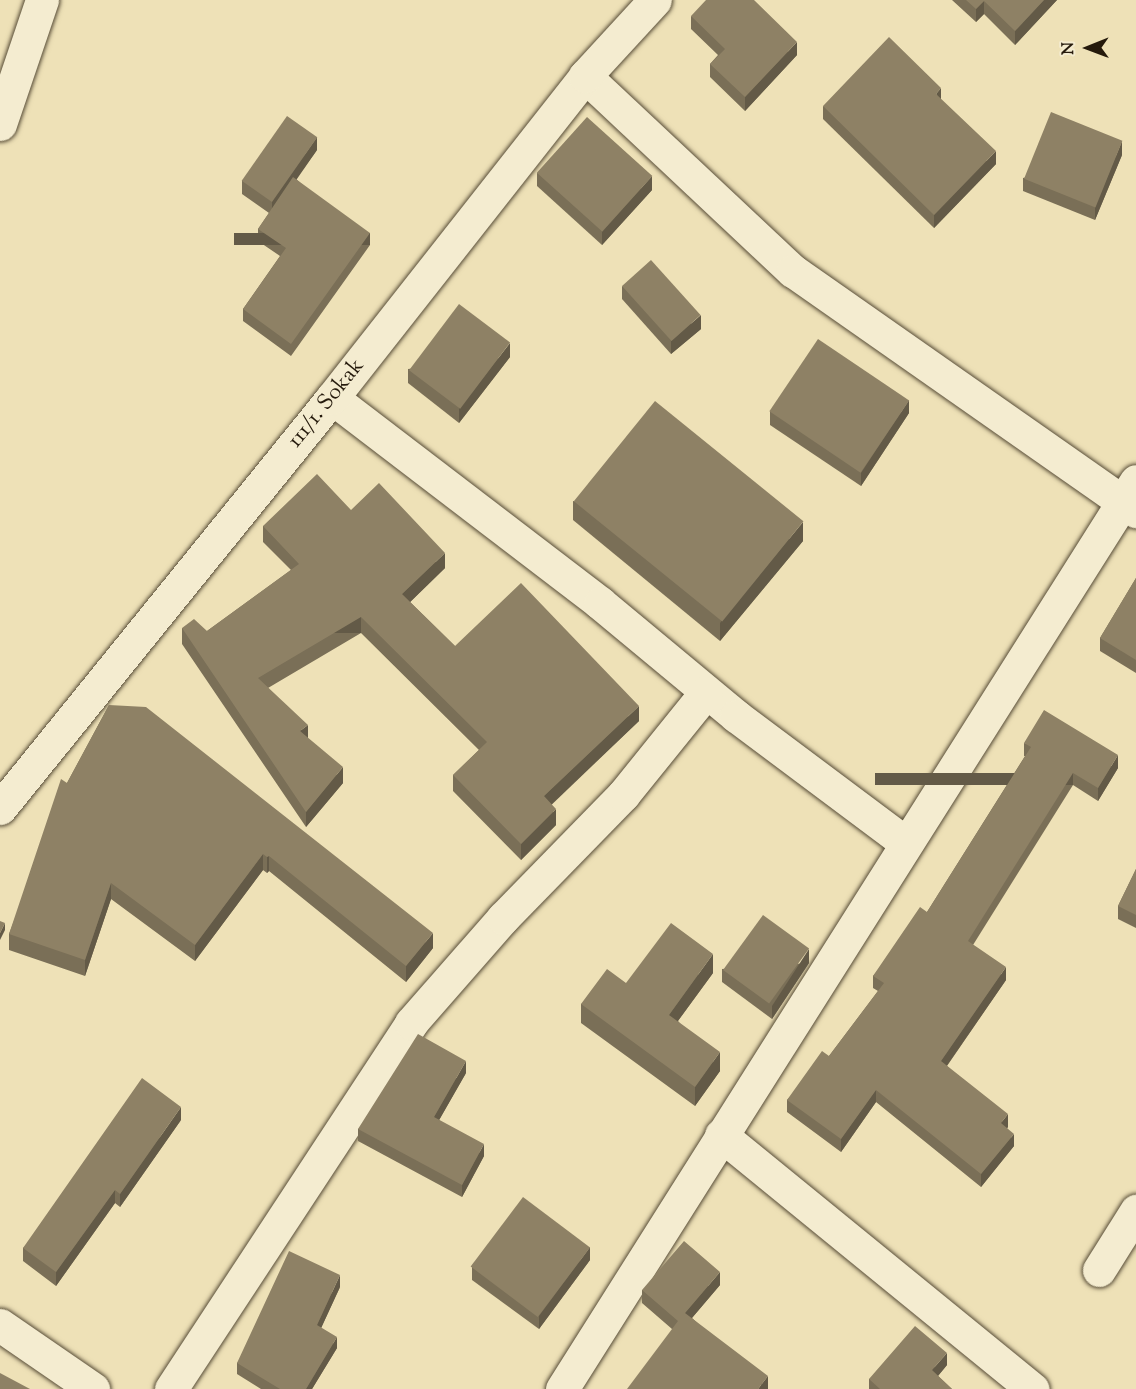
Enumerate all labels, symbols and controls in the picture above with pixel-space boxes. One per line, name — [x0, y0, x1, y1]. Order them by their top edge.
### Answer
north arrow — [1058, 18, 1118, 78]
text: N — [1058, 42, 1081, 55]
street label: 111/1. Sokak — [283, 354, 371, 454]

